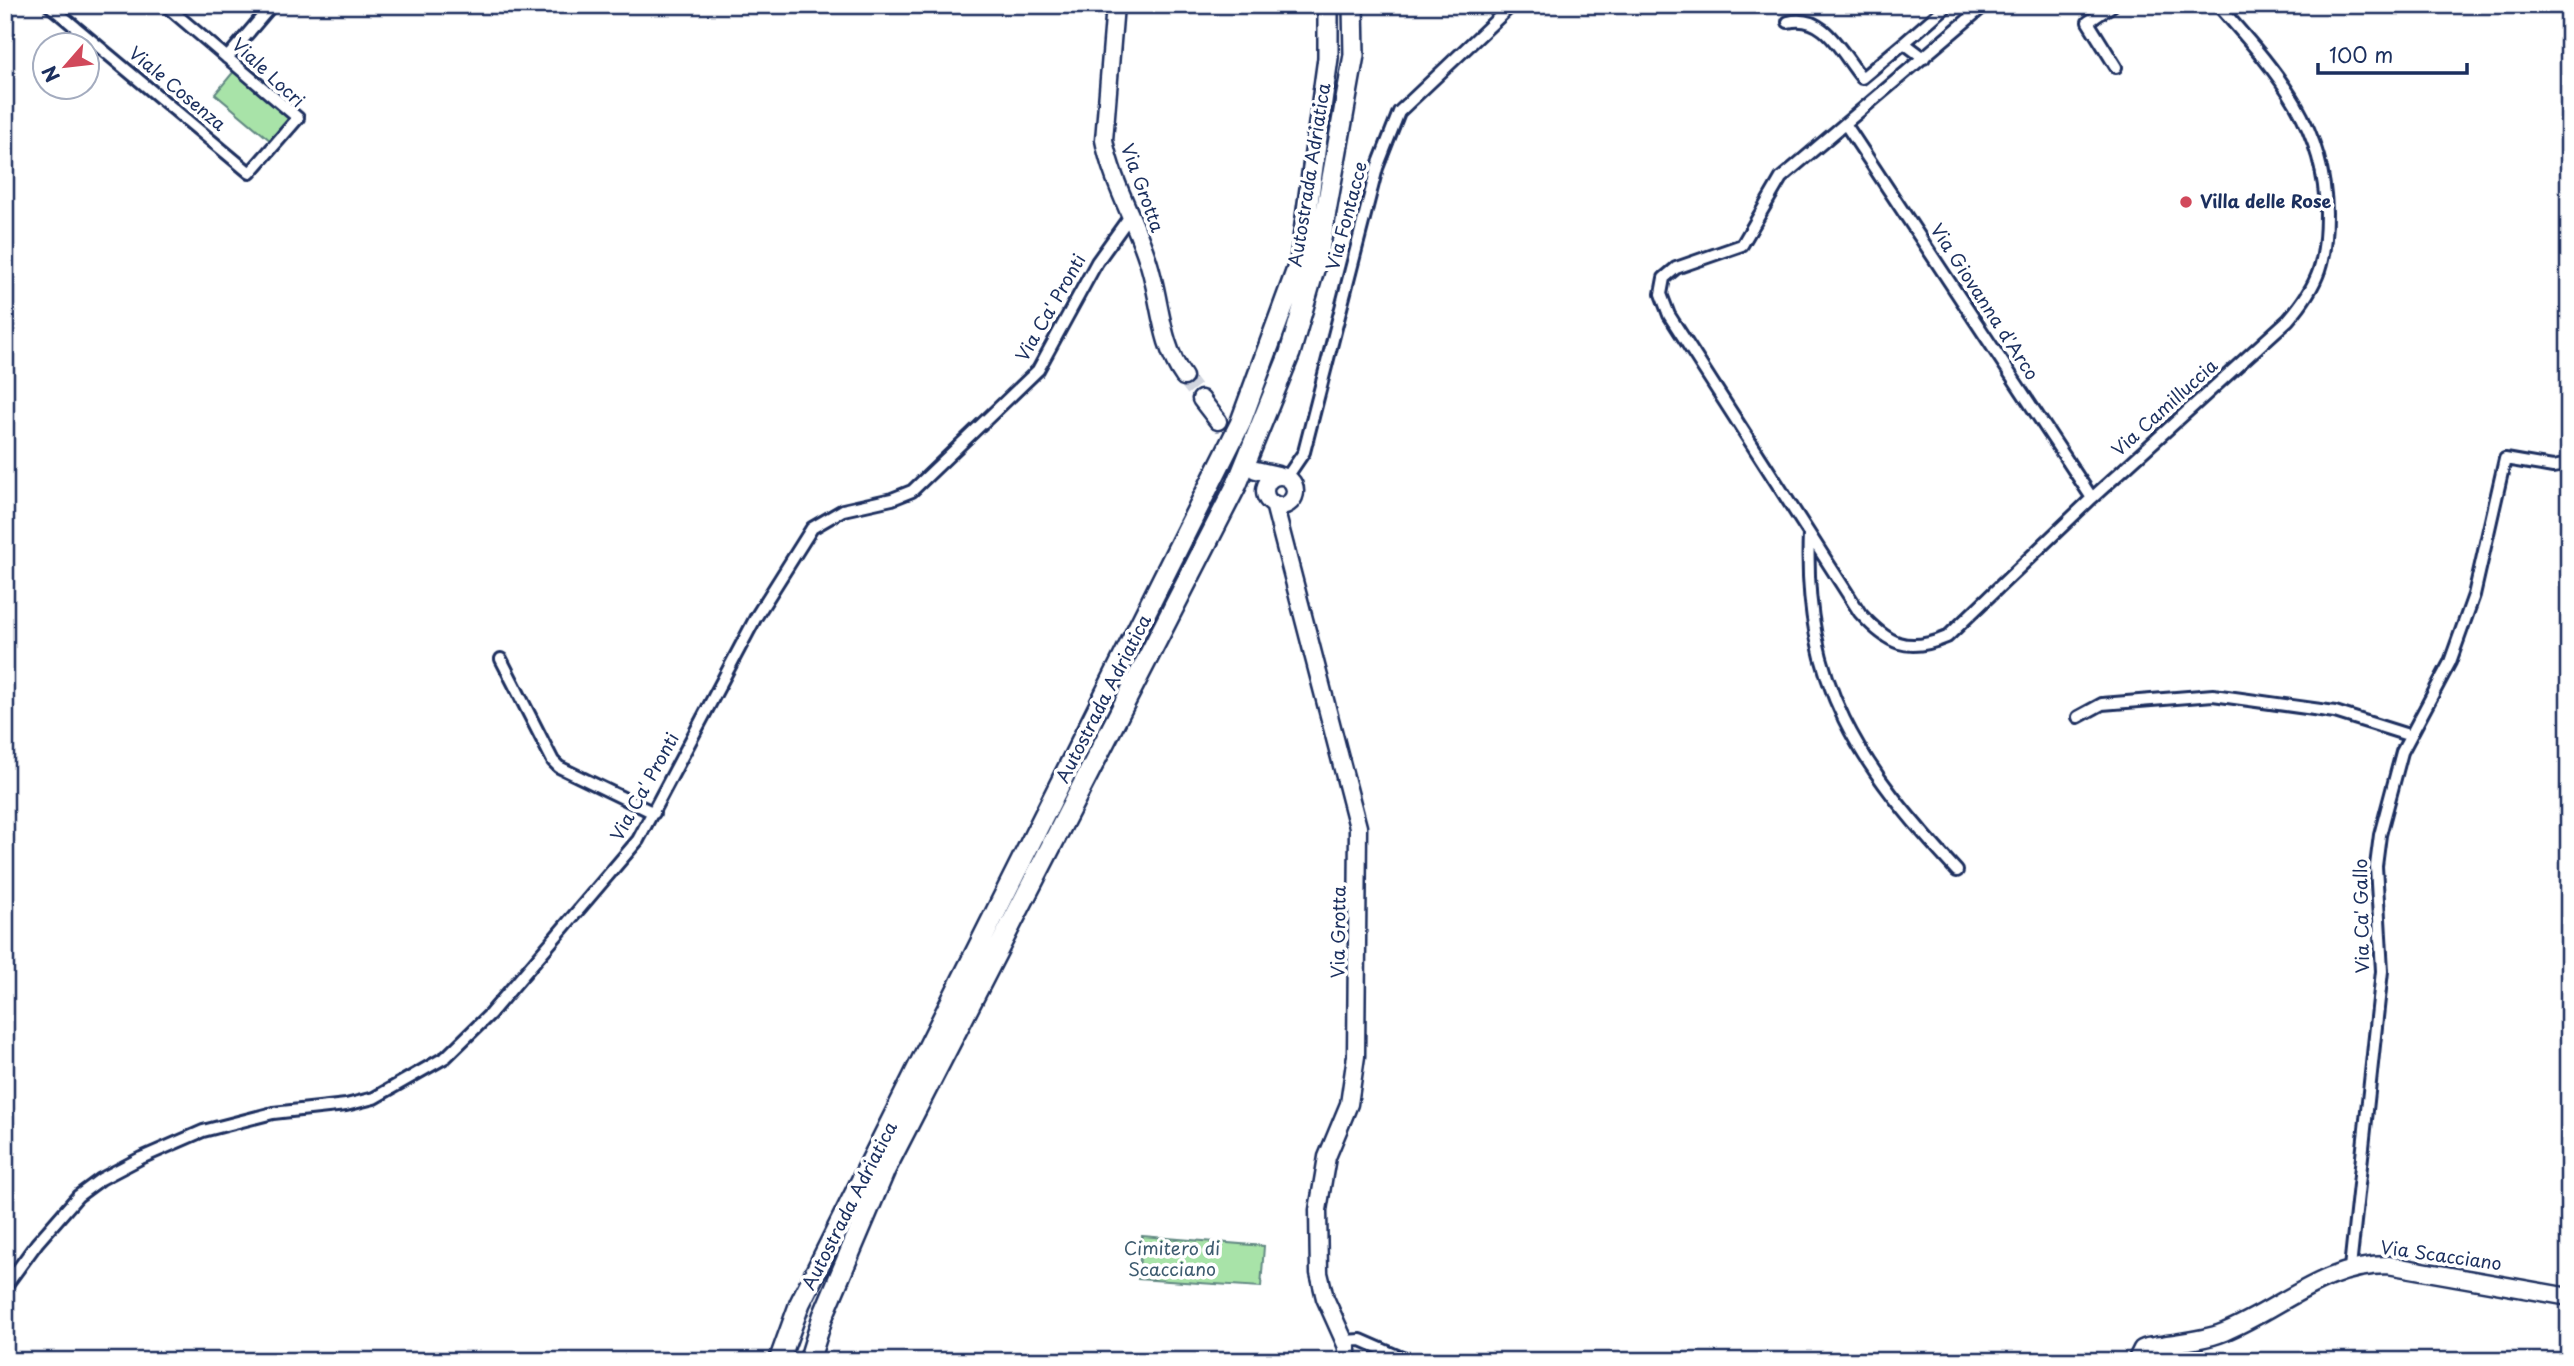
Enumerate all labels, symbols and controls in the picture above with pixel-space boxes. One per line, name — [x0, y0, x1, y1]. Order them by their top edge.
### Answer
street label: Viale Locri — [227, 31, 312, 113]
north arrow — [32, 32, 102, 102]
scale bar — [2318, 32, 2467, 76]
text: 100 m — [2329, 38, 2393, 70]
street label: Viale Cosenza — [123, 39, 233, 137]
text: N — [34, 61, 66, 88]
street label: Autostrada Adriatica — [1281, 80, 1337, 269]
street label: Via Grotta — [1115, 139, 1172, 236]
street label: Via Fontacce — [1318, 158, 1373, 273]
place label: Villa delle Rose — [2200, 187, 2331, 214]
marker: Villa delle Rose — [2178, 194, 2194, 210]
street label: Via Giovanna d'Arco — [1924, 217, 2046, 385]
street label: Via Ca' Pronti — [1008, 248, 1091, 366]
street label: Via Camilluccia — [2105, 352, 2223, 462]
street label: Autostrada Adriatica — [1048, 609, 1157, 787]
street label: Via Ca' Pronti — [603, 727, 685, 845]
street label: Via Ca' Gallo — [2346, 858, 2375, 974]
street label: Via Grotta — [1323, 885, 1352, 978]
street label: Autostrada Adriatica — [794, 1116, 903, 1294]
street label: Via Scacciano — [2379, 1233, 2504, 1276]
park label: Cimitero di Scacciano — [1124, 1234, 1220, 1282]

